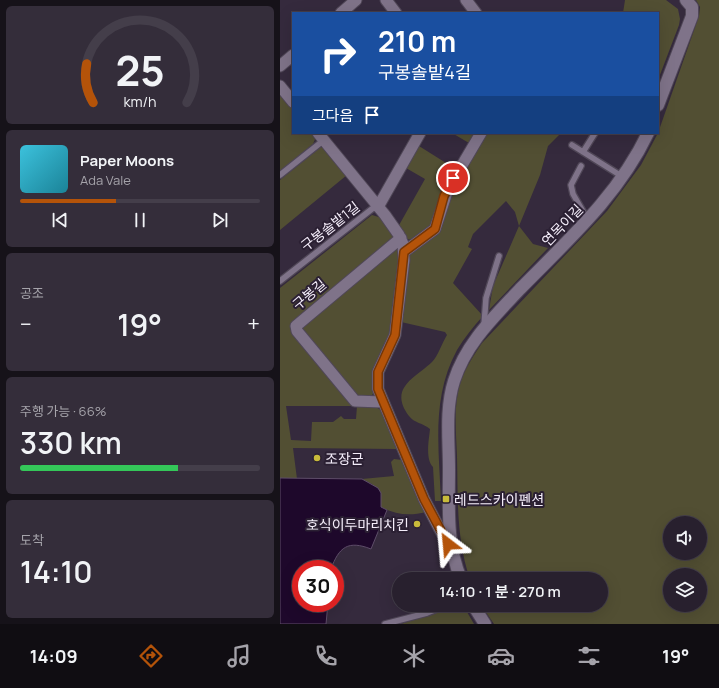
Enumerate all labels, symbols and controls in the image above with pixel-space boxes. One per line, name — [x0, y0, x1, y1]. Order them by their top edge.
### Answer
text: 210 m — [378, 22, 456, 60]
icon: right — [312, 28, 364, 80]
text: 25 — [115, 42, 165, 98]
text: 구봉솔밭4길 — [378, 60, 471, 84]
text: km/h — [123, 91, 157, 110]
icon: arrive — [361, 104, 383, 126]
text: 그다음 — [312, 105, 353, 126]
text: Paper Moons — [80, 150, 174, 171]
pin — [436, 161, 470, 195]
icon: arrive — [442, 167, 464, 189]
text: Ada Vale — [80, 171, 131, 189]
street label: 구봉솔밭1길 — [297, 197, 363, 255]
street label: 연목이길 — [537, 200, 587, 250]
icon: previous — [49, 209, 71, 231]
icon: pause — [129, 209, 151, 231]
icon: next — [209, 209, 231, 231]
street label: 구봉길 — [288, 274, 330, 314]
text: 공조 — [20, 284, 44, 302]
text: 19° — [117, 304, 162, 345]
text: − — [20, 309, 32, 339]
text: + — [247, 309, 260, 339]
text: 주행 가능 · 66% — [20, 402, 106, 420]
text: 330 km — [20, 422, 122, 463]
place label: 조장군 — [325, 449, 364, 468]
marker: 조장군 — [312, 453, 322, 463]
place label: 레드스카이펜션 — [454, 490, 544, 509]
marker: 레드스카이펜션 — [441, 494, 451, 504]
place label: 호식이두마리치킨 — [306, 515, 409, 534]
map controls — [663, 516, 707, 612]
button: sound — [663, 516, 707, 560]
marker: 호식이두마리치킨 — [412, 519, 422, 529]
position arrow — [427, 523, 469, 565]
text: 도착 — [20, 531, 44, 549]
text: 14:10 — [20, 551, 93, 592]
speed limit sign: 30 — [292, 560, 344, 612]
button: layers — [663, 568, 707, 612]
text: 14:10 · 1 분 · 270 m — [439, 581, 561, 602]
icon: directions — [137, 642, 165, 670]
icon: music — [225, 642, 253, 670]
icon: phone — [312, 642, 340, 670]
icon: climate — [400, 642, 428, 670]
icon: car — [487, 642, 515, 670]
icon: filters — [575, 642, 603, 670]
text: 14:09 — [30, 644, 78, 668]
text: 19° — [662, 644, 689, 668]

